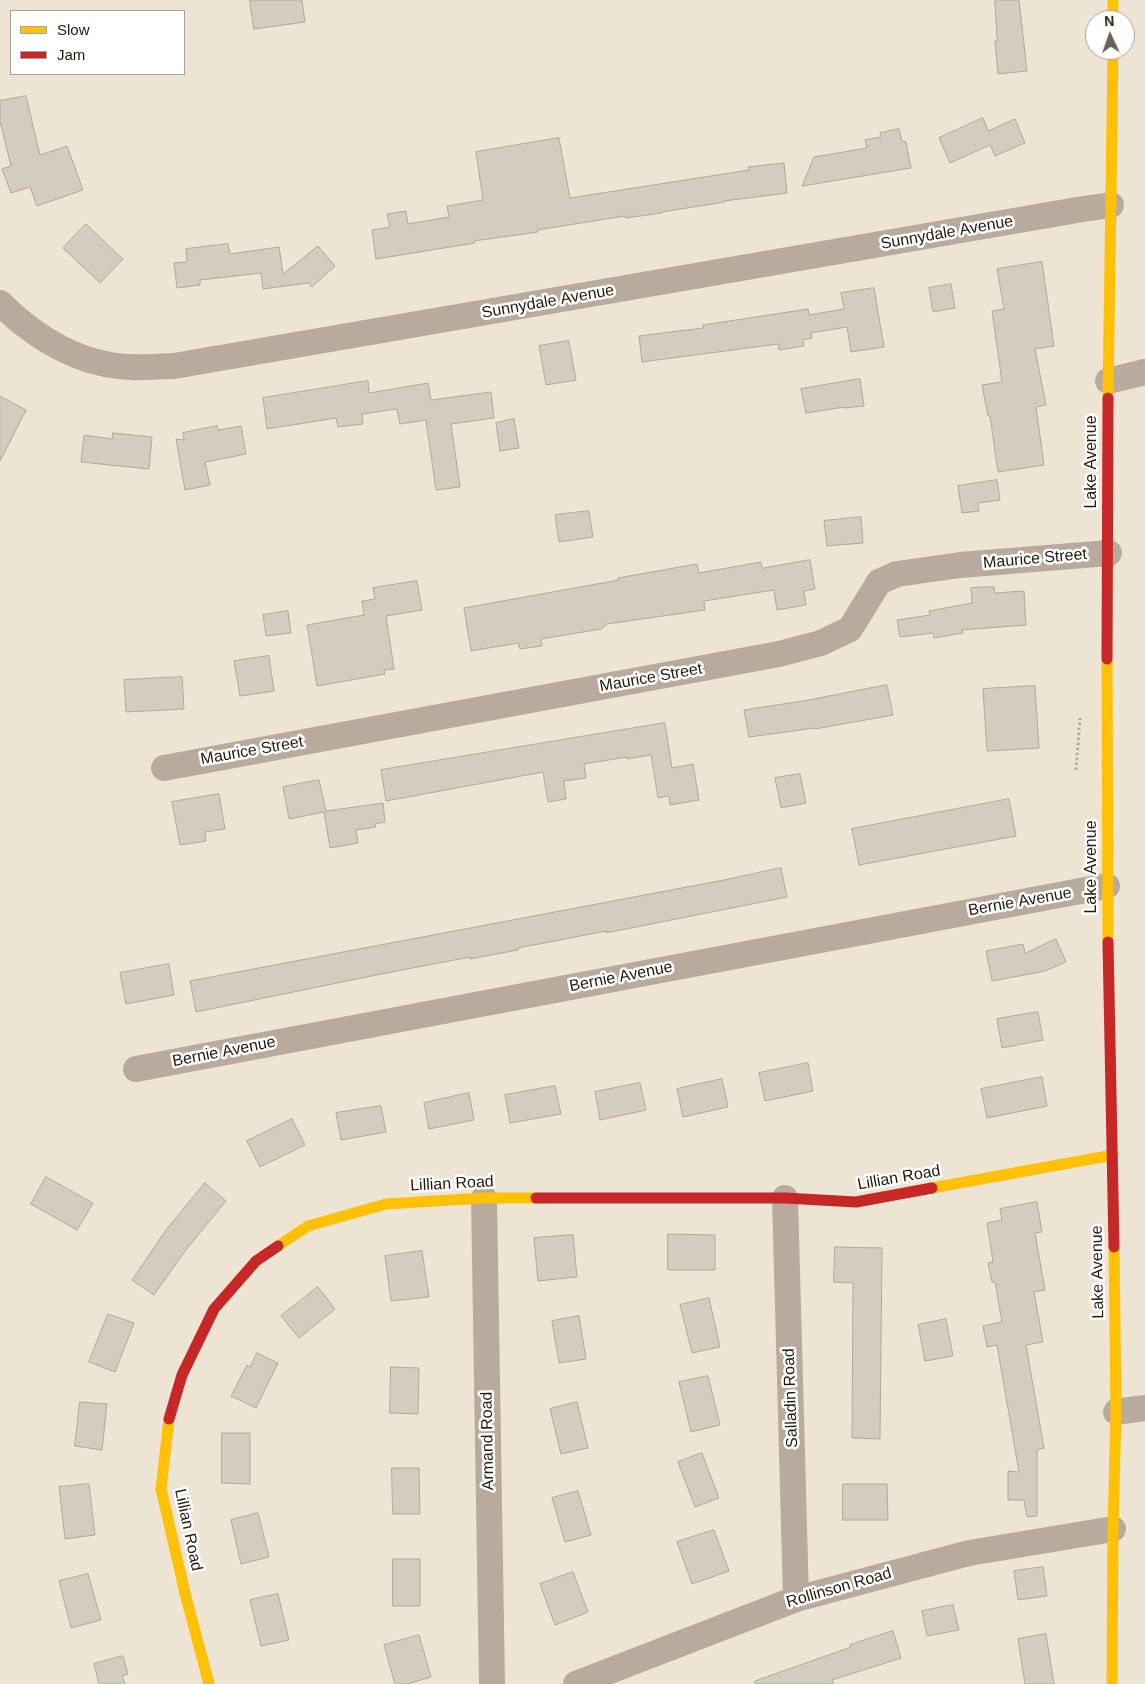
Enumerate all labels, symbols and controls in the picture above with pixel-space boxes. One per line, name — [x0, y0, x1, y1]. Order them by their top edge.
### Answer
legend — [10, 10, 185, 75]
north arrow — [1085, 10, 1135, 60]
text: N — [1104, 13, 1115, 29]
text: Slow — [57, 21, 90, 38]
text: Jam — [57, 46, 85, 63]
street label: Sunnydale Avenue — [879, 212, 1015, 254]
street label: Sunnydale Avenue — [480, 281, 616, 323]
street label: Lake Avenue — [1082, 415, 1102, 509]
street label: Maurice Street — [982, 545, 1088, 573]
street label: Maurice Street — [598, 660, 704, 696]
street label: Maurice Street — [199, 733, 305, 769]
street label: Lake Avenue — [1082, 820, 1102, 914]
street label: Bernie Avenue — [967, 883, 1073, 921]
street label: Bernie Avenue — [568, 958, 674, 996]
street label: Bernie Avenue — [171, 1033, 277, 1071]
street label: Lillian Road — [856, 1161, 942, 1195]
street label: Lillian Road — [410, 1172, 494, 1196]
street label: Lake Avenue — [1088, 1225, 1108, 1319]
street label: Salladin Road — [780, 1348, 802, 1448]
street label: Armand Road — [478, 1391, 498, 1491]
street label: Lillian Road — [170, 1487, 206, 1573]
street label: Rollinson Road — [784, 1564, 894, 1612]

